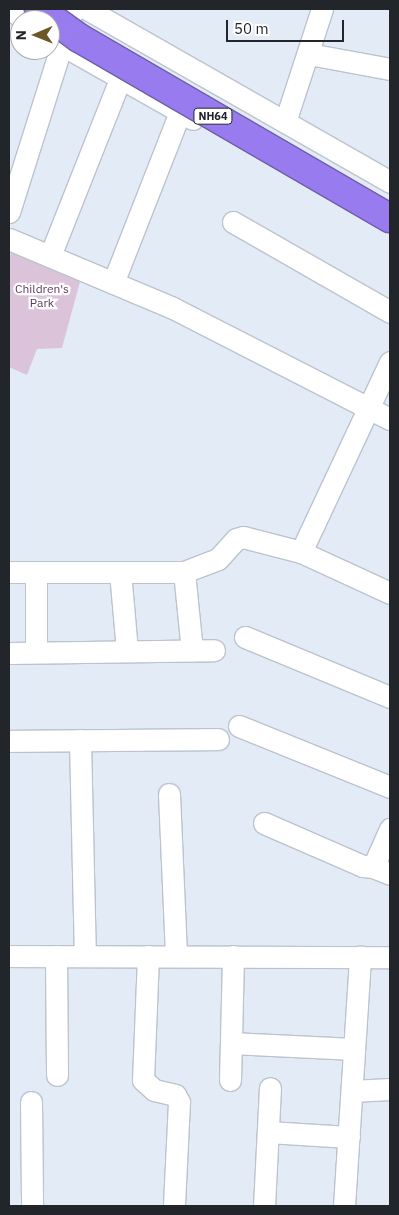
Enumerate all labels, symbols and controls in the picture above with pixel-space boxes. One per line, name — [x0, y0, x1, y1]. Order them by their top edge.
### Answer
north arrow — [10, 10, 60, 60]
scale bar — [229, 10, 346, 42]
text: 50 m — [234, 19, 269, 38]
text: N — [12, 30, 30, 40]
road number: NH64 — [193, 108, 233, 124]
park label: Children's Park — [15, 282, 69, 310]

